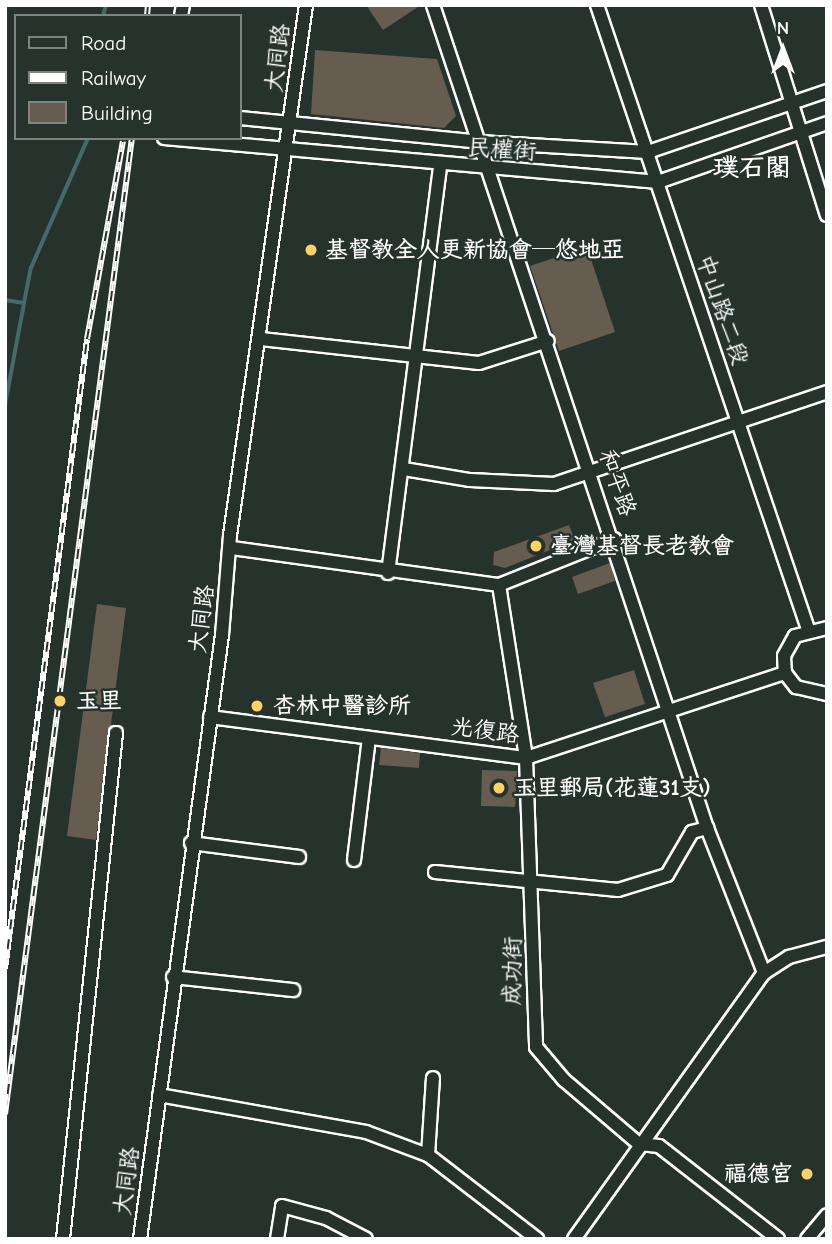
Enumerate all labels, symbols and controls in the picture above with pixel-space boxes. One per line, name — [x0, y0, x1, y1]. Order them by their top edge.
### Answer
legend — [14, 14, 242, 140]
north arrow — [748, 14, 818, 84]
text: N — [777, 17, 789, 39]
street label: 大同路 — [260, 22, 296, 94]
text: Road — [81, 31, 126, 55]
text: Railway — [81, 66, 146, 90]
text: Building — [81, 101, 153, 125]
street label: 民權街 — [467, 134, 537, 166]
district label: 璞石閣 — [713, 153, 791, 185]
place label: 基督教全人更新協會─悠地亞 — [325, 236, 624, 264]
marker: 基督教全人更新協會─悠地亞 — [303, 242, 319, 258]
street label: 中山路二段 — [690, 251, 754, 369]
street label: 和平路 — [593, 446, 641, 520]
place label: 臺灣基督長老教會 — [550, 532, 734, 560]
marker: 臺灣基督長老教會 — [528, 538, 544, 554]
street label: 大同路 — [184, 583, 220, 655]
place label: 玉里 — [76, 687, 122, 715]
marker: 玉里 — [50, 691, 70, 711]
place label: 杏林中醫診所 — [273, 692, 411, 720]
marker: 杏林中醫診所 — [247, 696, 267, 716]
street label: 光復路 — [449, 713, 521, 749]
place label: 玉里郵局(花蓮31支) — [513, 774, 711, 802]
marker: 玉里郵局(花蓮31支) — [491, 780, 507, 796]
street label: 成功街 — [499, 936, 527, 1006]
street label: 大同路 — [109, 1145, 145, 1217]
place label: 福德宮 — [724, 1160, 793, 1188]
marker: 福德宮 — [799, 1166, 815, 1182]

